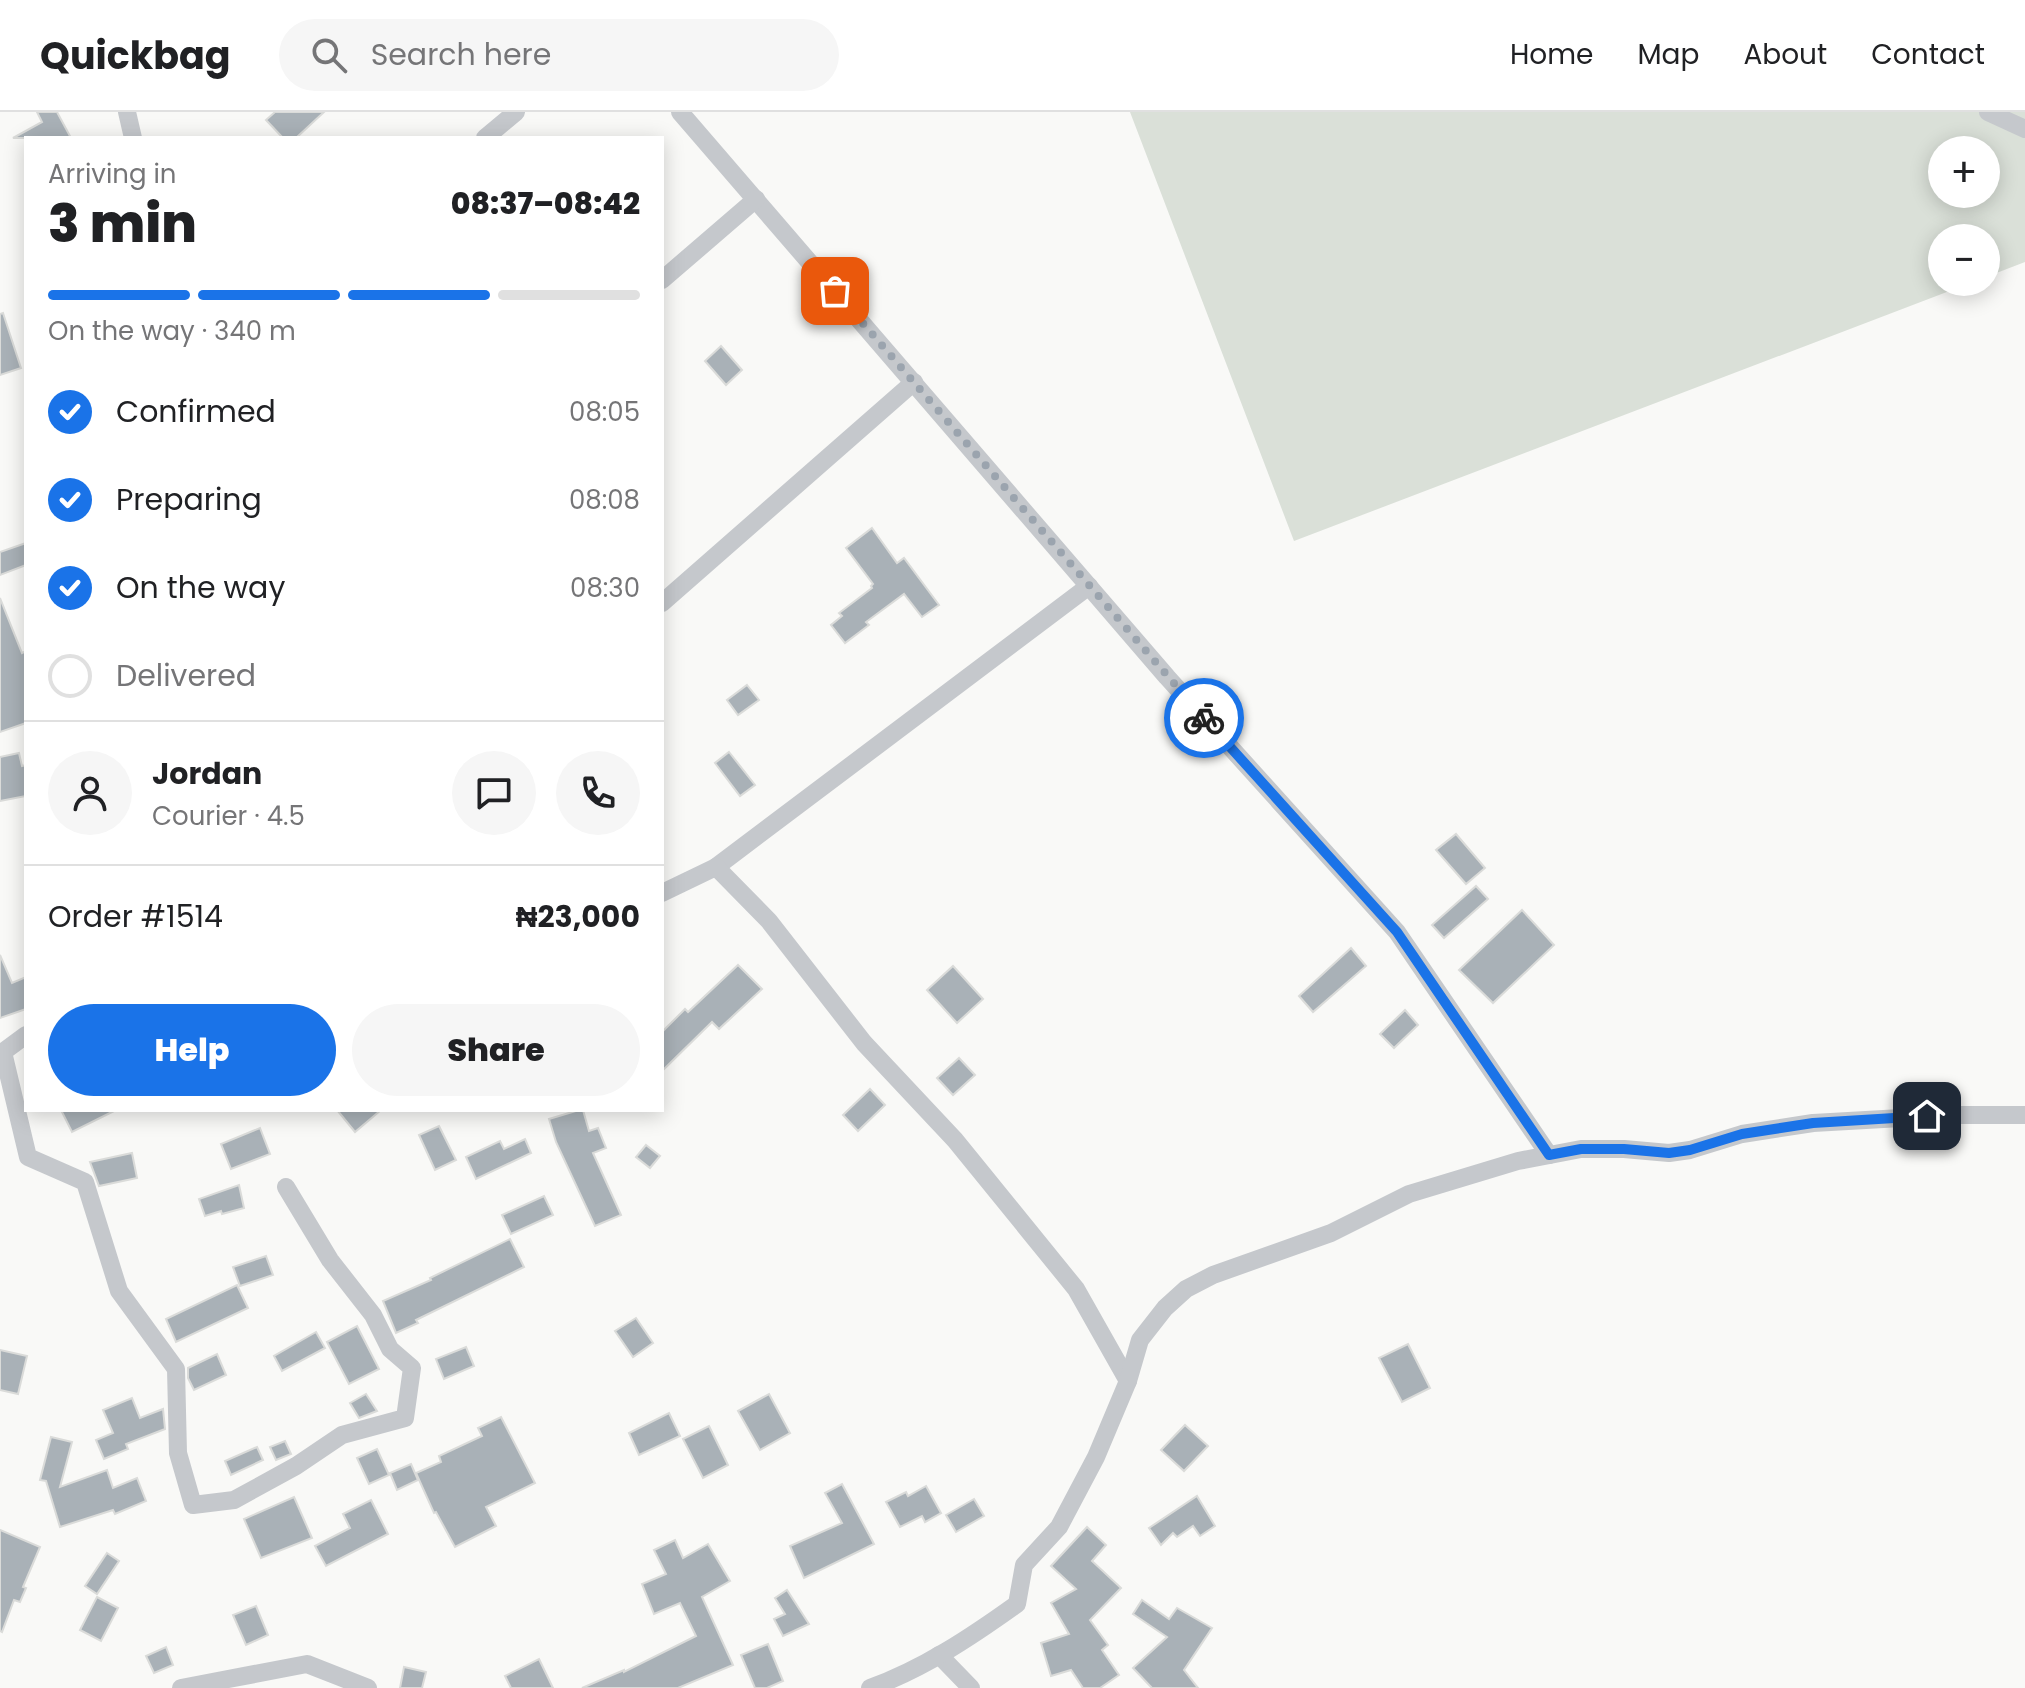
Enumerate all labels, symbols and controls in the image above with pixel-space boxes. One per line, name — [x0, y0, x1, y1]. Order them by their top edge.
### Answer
search box — [279, 19, 839, 91]
text: Quickbag — [40, 29, 231, 82]
icon: search — [307, 33, 351, 77]
text: Search here — [371, 33, 551, 76]
text: Home — [1510, 35, 1593, 74]
text: Map — [1637, 35, 1699, 74]
text: About — [1743, 35, 1827, 74]
text: Contact — [1871, 35, 1985, 74]
map controls — [1928, 136, 2000, 296]
button: + — [1928, 136, 2000, 208]
text: Arriving in — [48, 156, 177, 192]
text: 08:37–08:42 — [451, 182, 640, 225]
text: 3 min — [48, 187, 197, 260]
button: − — [1928, 224, 2000, 296]
pin — [801, 257, 869, 325]
icon: bag — [813, 269, 857, 313]
text: On the way · 340 m — [48, 313, 296, 349]
icon: check — [48, 390, 92, 434]
text: Confirmed — [116, 390, 276, 433]
text: 08:05 — [569, 394, 640, 430]
icon: check — [48, 478, 92, 522]
text: Preparing — [116, 478, 262, 521]
text: 08:08 — [569, 482, 640, 518]
icon: check — [48, 566, 92, 610]
text: On the way — [116, 566, 285, 609]
text: 08:30 — [570, 570, 640, 606]
text: Delivered — [116, 654, 256, 697]
courier — [1164, 678, 1244, 758]
icon: bike — [1182, 696, 1226, 740]
button: person — [48, 751, 132, 835]
button: chat — [452, 751, 536, 835]
button: phone — [556, 751, 640, 835]
text: Jordan — [152, 752, 262, 795]
text: Courier · 4.5 — [152, 798, 305, 834]
text: Order #1514 — [48, 895, 223, 938]
text: ₦23,000 — [516, 895, 640, 938]
button: Help — [48, 1004, 336, 1096]
button: Share — [352, 1004, 640, 1096]
pin — [1893, 1082, 1961, 1150]
icon: home — [1905, 1094, 1949, 1138]

